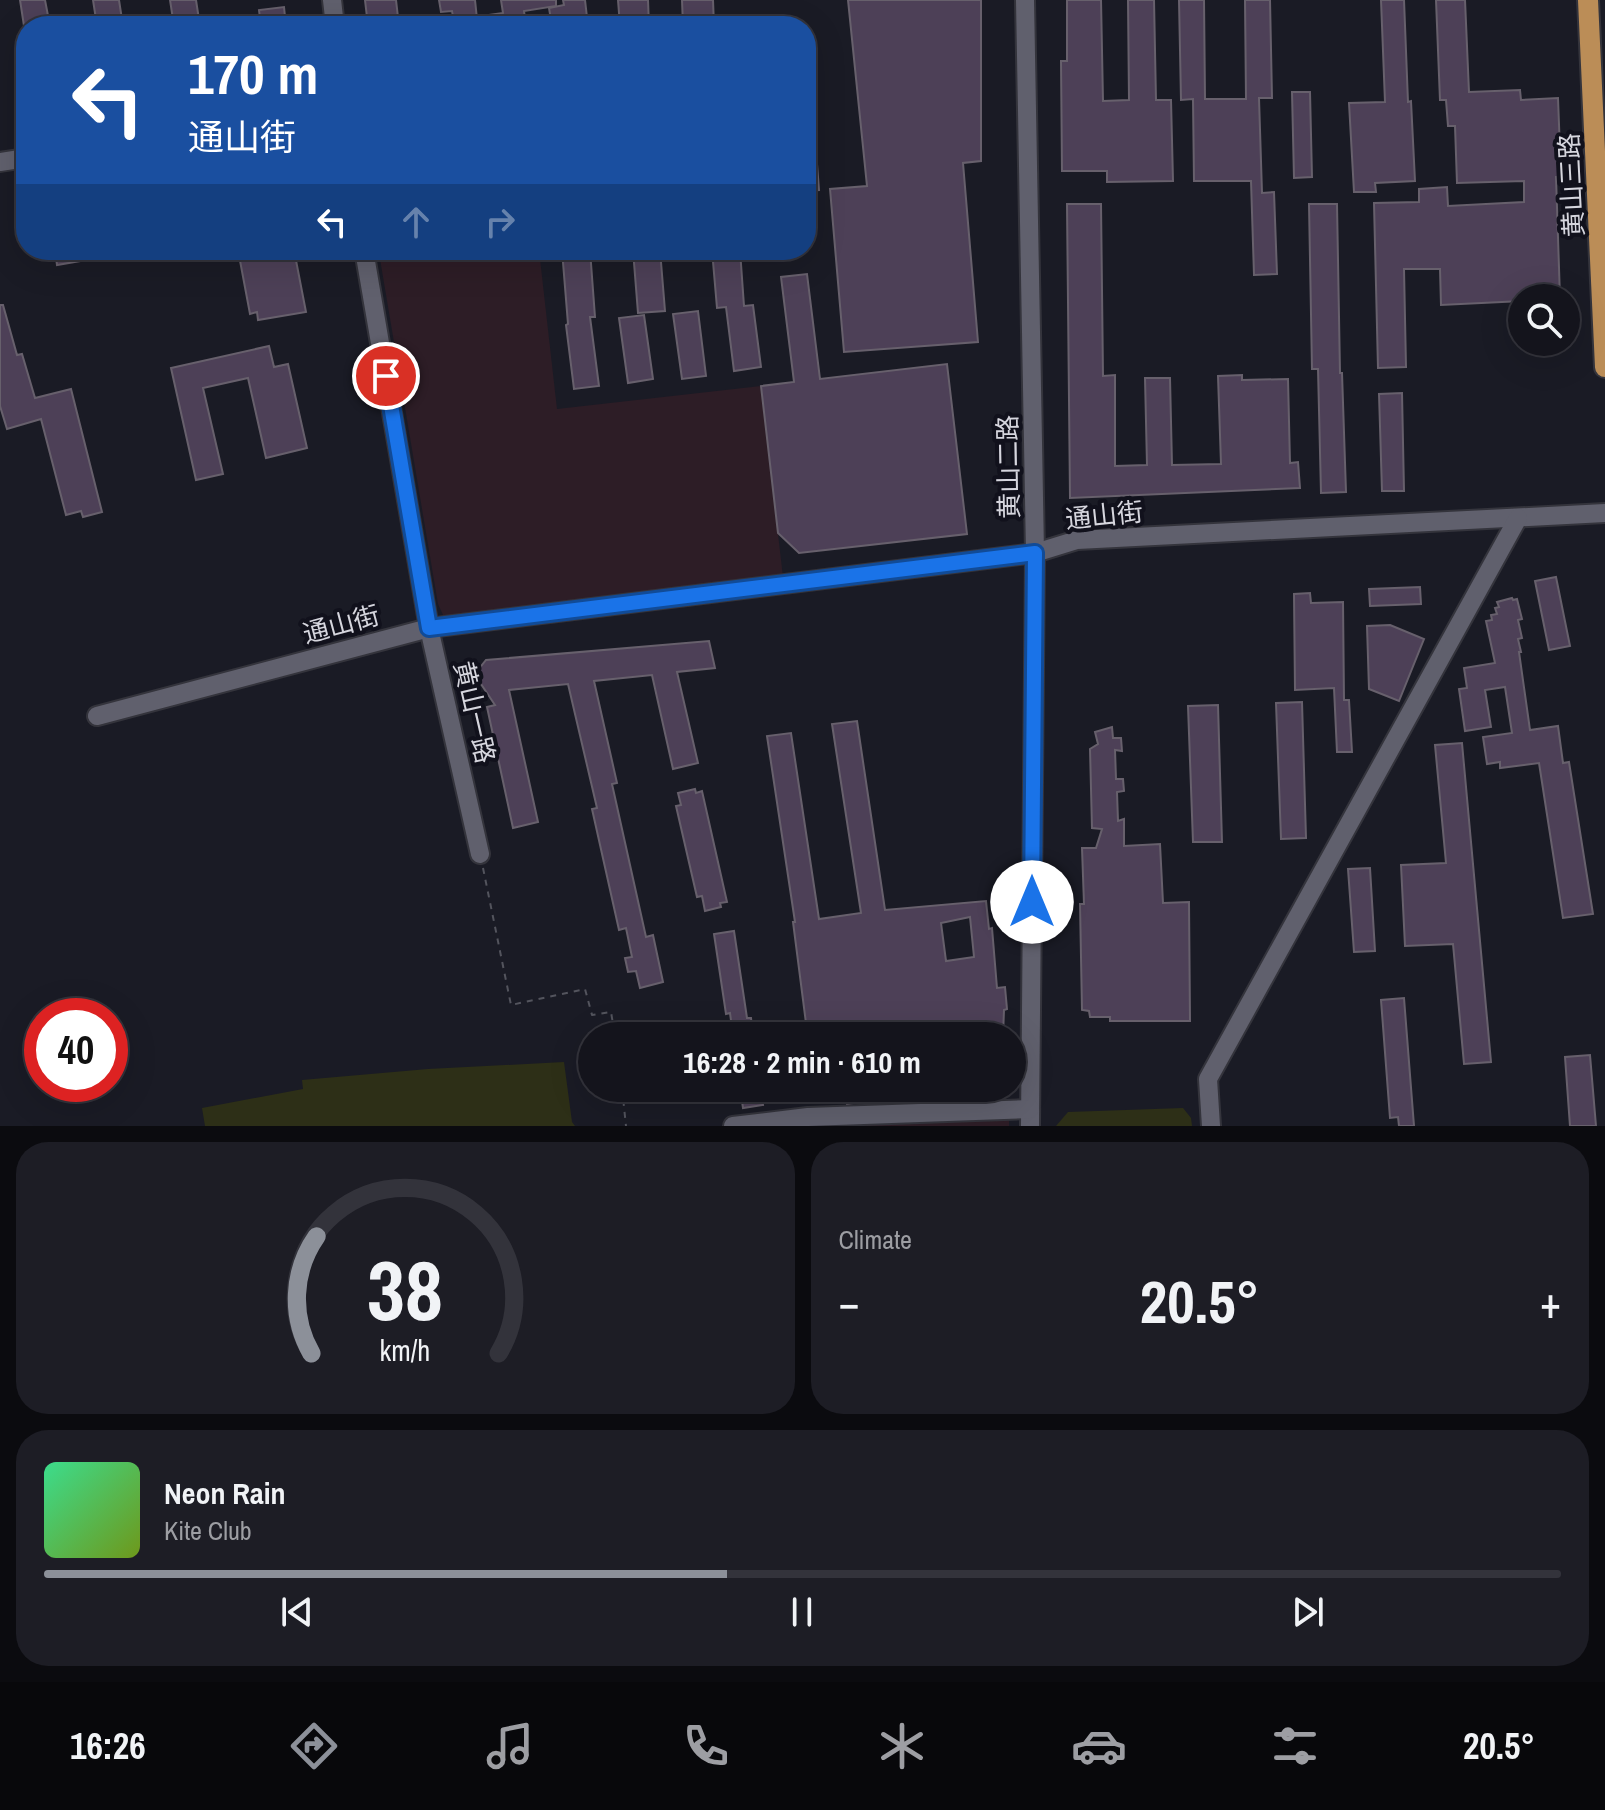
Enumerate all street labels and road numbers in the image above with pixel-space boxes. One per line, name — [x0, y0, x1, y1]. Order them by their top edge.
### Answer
street label: 黄山三路 — [1551, 132, 1591, 238]
street label: 黄山二路 — [990, 415, 1026, 519]
street label: 通山街 — [1063, 494, 1145, 536]
street label: 通山街 — [299, 597, 383, 651]
street label: 黄山一路 — [446, 657, 504, 767]

